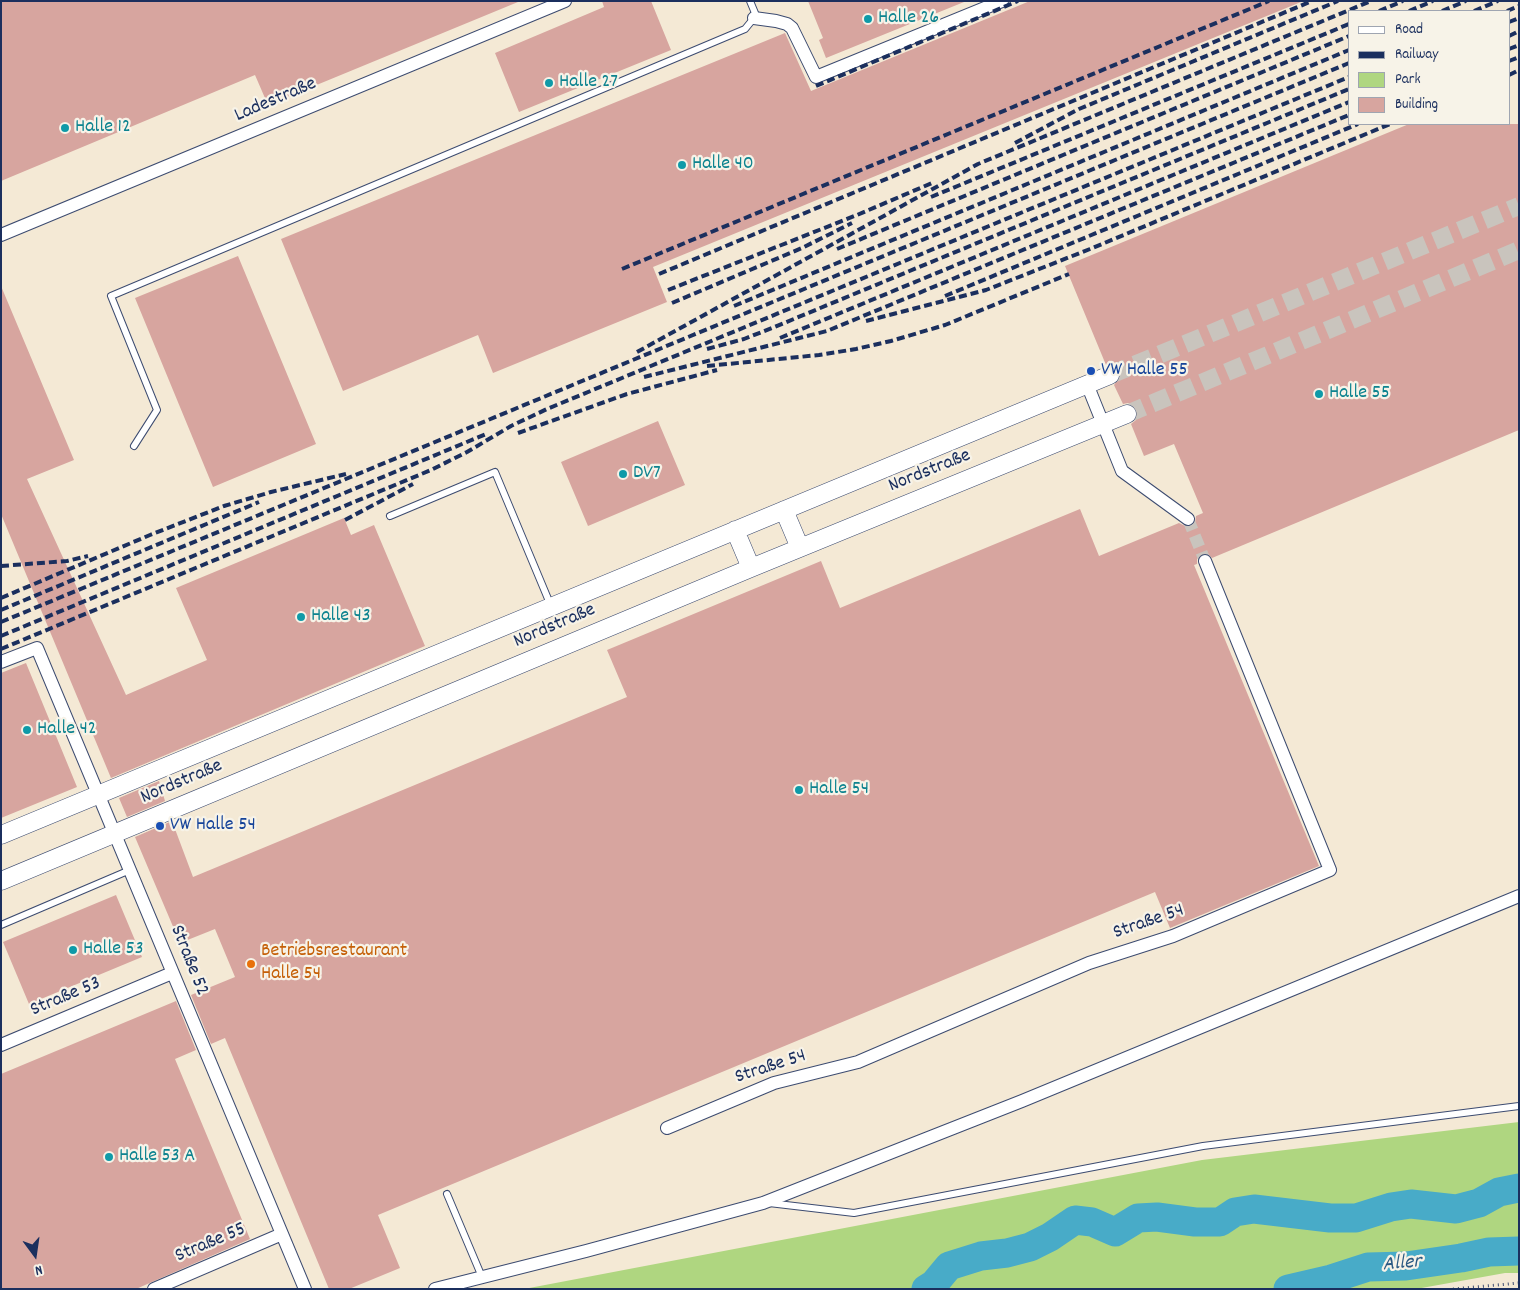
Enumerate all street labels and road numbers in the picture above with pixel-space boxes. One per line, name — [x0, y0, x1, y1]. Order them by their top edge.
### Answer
street label: Ladestraße — [231, 73, 321, 129]
street label: Nordstraße — [885, 445, 975, 499]
street label: Nordstraße — [511, 599, 599, 655]
street label: Nordstraße — [138, 755, 226, 811]
street label: Straße 54 — [1110, 900, 1188, 946]
street label: Straße 52 — [163, 922, 213, 1000]
street label: Straße 53 — [27, 972, 105, 1024]
street label: Straße 54 — [732, 1045, 810, 1091]
street label: Straße 55 — [172, 1218, 250, 1270]

